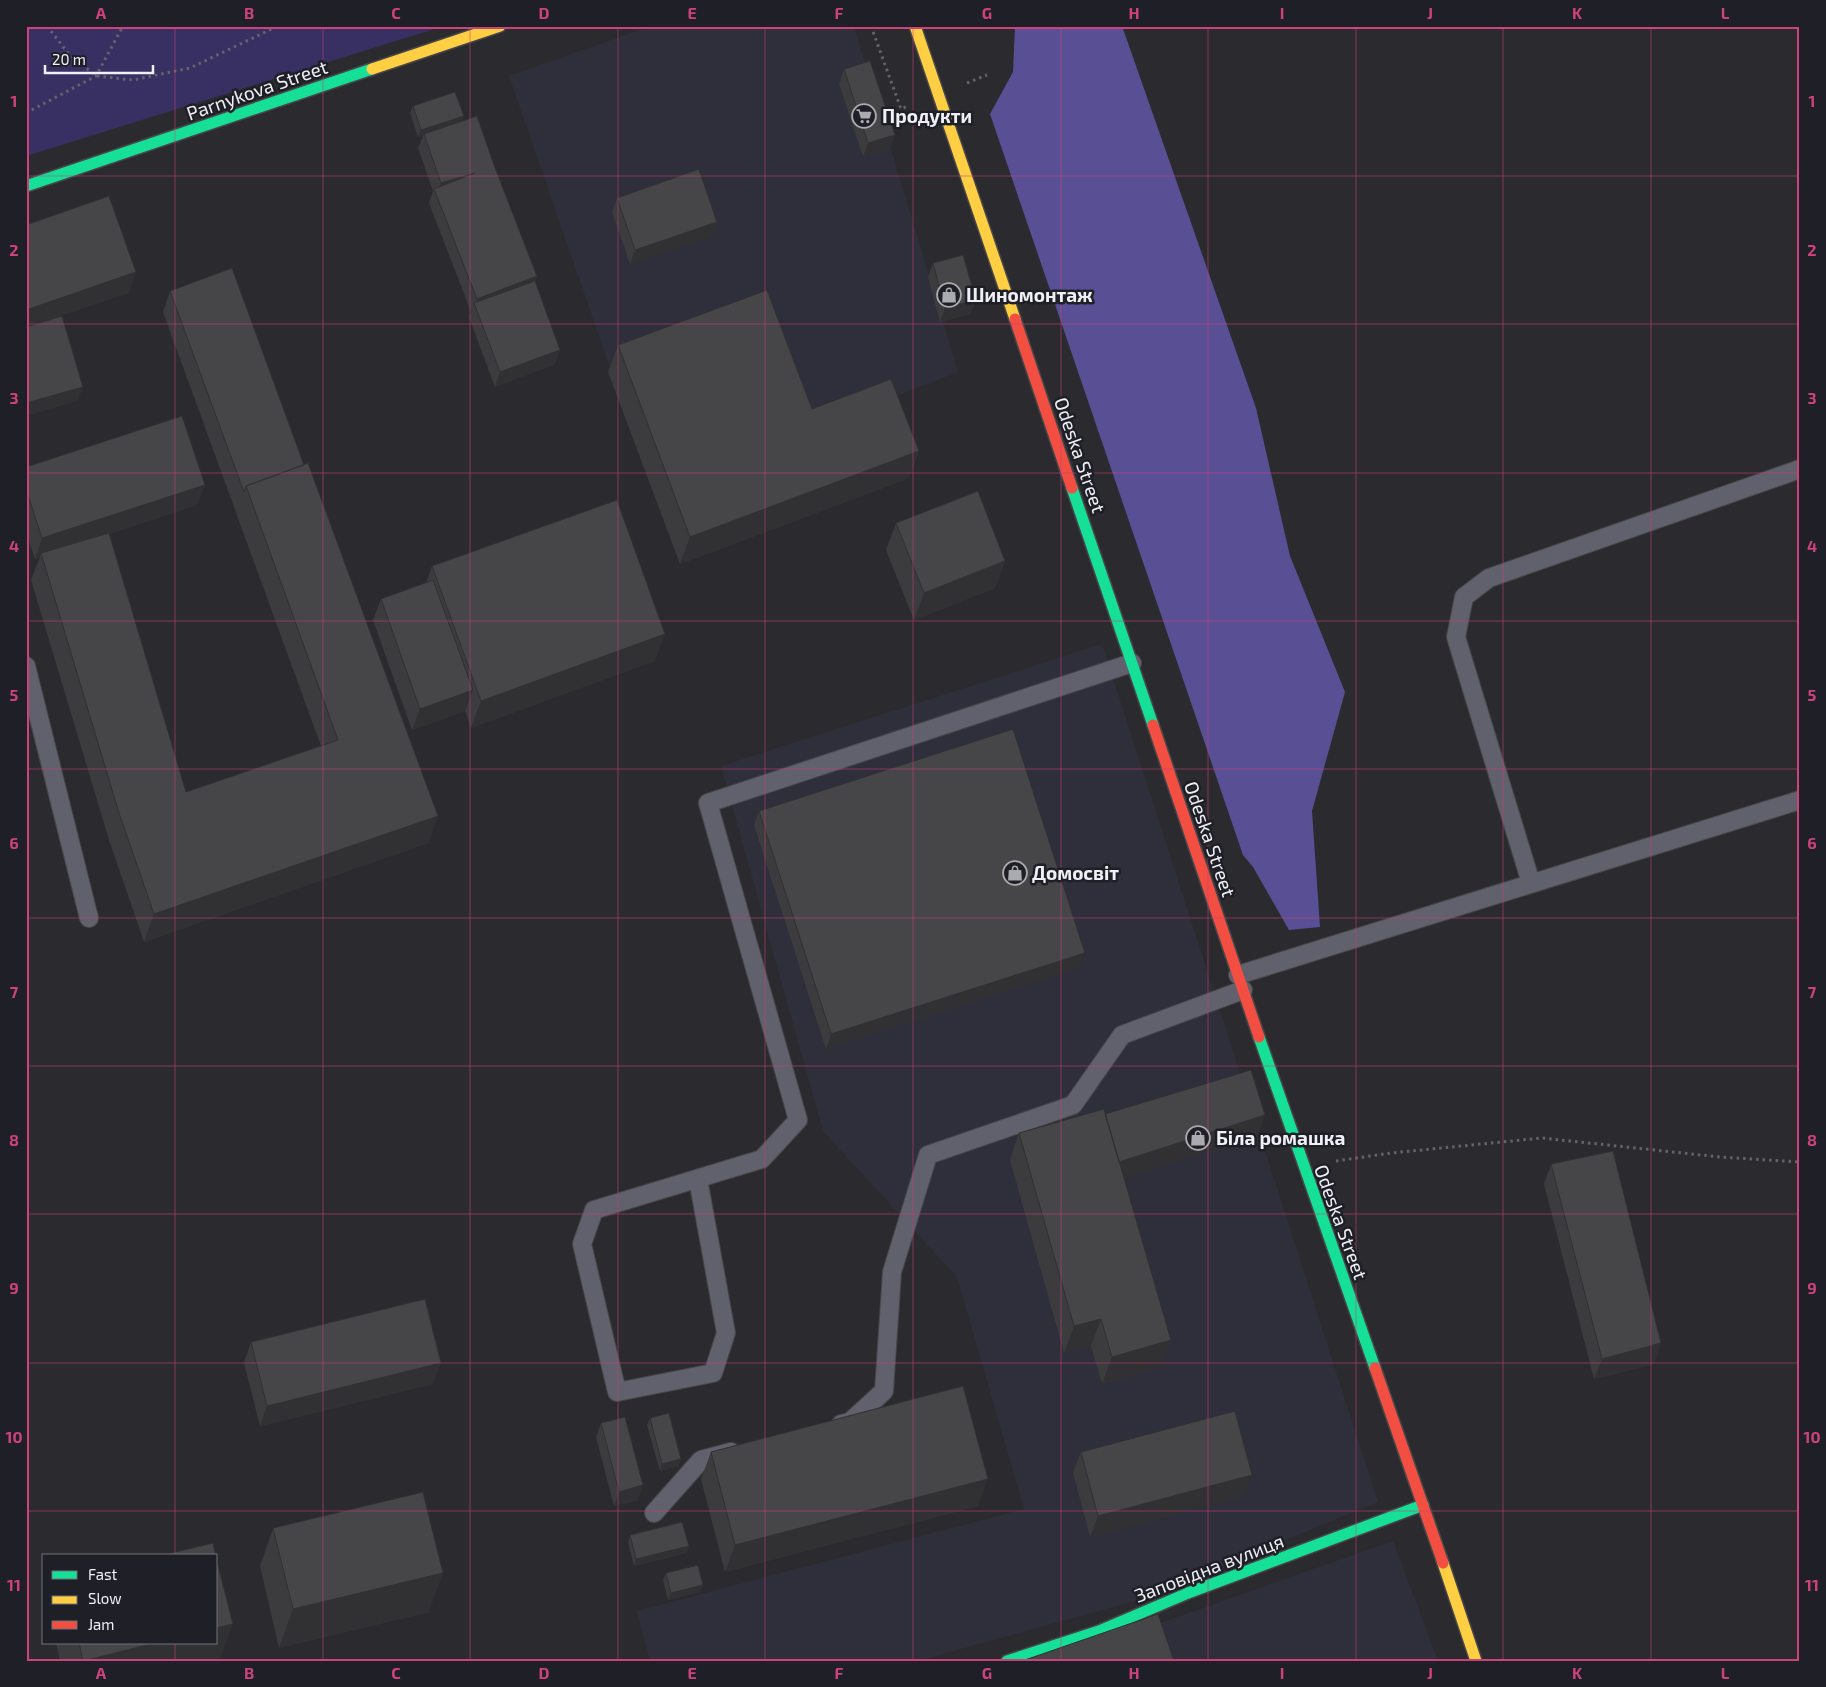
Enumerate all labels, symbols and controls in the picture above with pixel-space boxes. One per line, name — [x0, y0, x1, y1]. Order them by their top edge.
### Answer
text: A — [96, 3, 107, 22]
text: B — [244, 3, 254, 22]
text: C — [391, 3, 401, 22]
text: D — [539, 3, 550, 22]
text: E — [687, 3, 697, 22]
text: F — [835, 3, 844, 22]
text: G — [982, 3, 992, 22]
text: H — [1128, 3, 1140, 22]
text: I — [1280, 3, 1284, 22]
text: J — [1427, 3, 1433, 22]
text: K — [1572, 3, 1583, 22]
text: L — [1721, 3, 1730, 22]
scale bar — [45, 42, 152, 74]
text: 20 m — [52, 50, 86, 68]
street label: Parnykova Street — [183, 55, 330, 124]
text: 1 — [11, 91, 17, 110]
text: 1 — [1809, 91, 1815, 110]
supermarket icon: Продукти — [851, 103, 877, 129]
place label: Продукти — [882, 104, 972, 127]
text: 2 — [9, 240, 19, 259]
text: 2 — [1807, 240, 1817, 259]
shop icon: Шиномонтаж — [936, 282, 962, 308]
place label: Шиномонтаж — [966, 283, 1093, 306]
text: 3 — [9, 388, 19, 407]
text: 3 — [1807, 388, 1817, 407]
street label: Odeska Street — [1050, 394, 1111, 516]
text: 4 — [9, 536, 19, 555]
text: 4 — [1807, 536, 1817, 555]
text: 5 — [10, 685, 19, 704]
text: 5 — [1808, 685, 1817, 704]
street label: Odeska Street — [1180, 778, 1241, 900]
text: 6 — [9, 833, 19, 852]
text: 6 — [1807, 833, 1817, 852]
shop icon: Домосвіт — [1002, 860, 1028, 886]
place label: Домосвіт — [1032, 861, 1119, 884]
text: 7 — [10, 982, 19, 1001]
text: 7 — [1808, 982, 1817, 1001]
shop icon: Біла ромашка — [1185, 1125, 1211, 1151]
place label: Біла ромашка — [1216, 1126, 1345, 1149]
text: 8 — [9, 1130, 19, 1149]
text: 8 — [1807, 1130, 1817, 1149]
street label: Odeska Street — [1310, 1161, 1373, 1282]
text: 9 — [9, 1278, 19, 1297]
text: 9 — [1807, 1278, 1817, 1297]
text: 10 — [5, 1427, 23, 1446]
text: 10 — [1803, 1427, 1821, 1446]
street label: Заповідна вулиця — [1131, 1528, 1287, 1608]
legend — [42, 1554, 218, 1644]
text: Fast — [88, 1565, 118, 1583]
text: 11 — [7, 1575, 21, 1594]
text: 11 — [1805, 1575, 1819, 1594]
text: Slow — [88, 1589, 122, 1607]
text: Jam — [88, 1615, 114, 1633]
text: A — [96, 1663, 107, 1682]
text: B — [244, 1663, 254, 1682]
text: C — [391, 1663, 401, 1682]
text: D — [539, 1663, 550, 1682]
text: E — [687, 1663, 697, 1682]
text: F — [835, 1663, 844, 1682]
text: G — [982, 1663, 992, 1682]
text: H — [1128, 1663, 1140, 1682]
text: I — [1280, 1663, 1284, 1682]
text: J — [1427, 1663, 1433, 1682]
text: K — [1572, 1663, 1583, 1682]
text: L — [1721, 1663, 1730, 1682]

